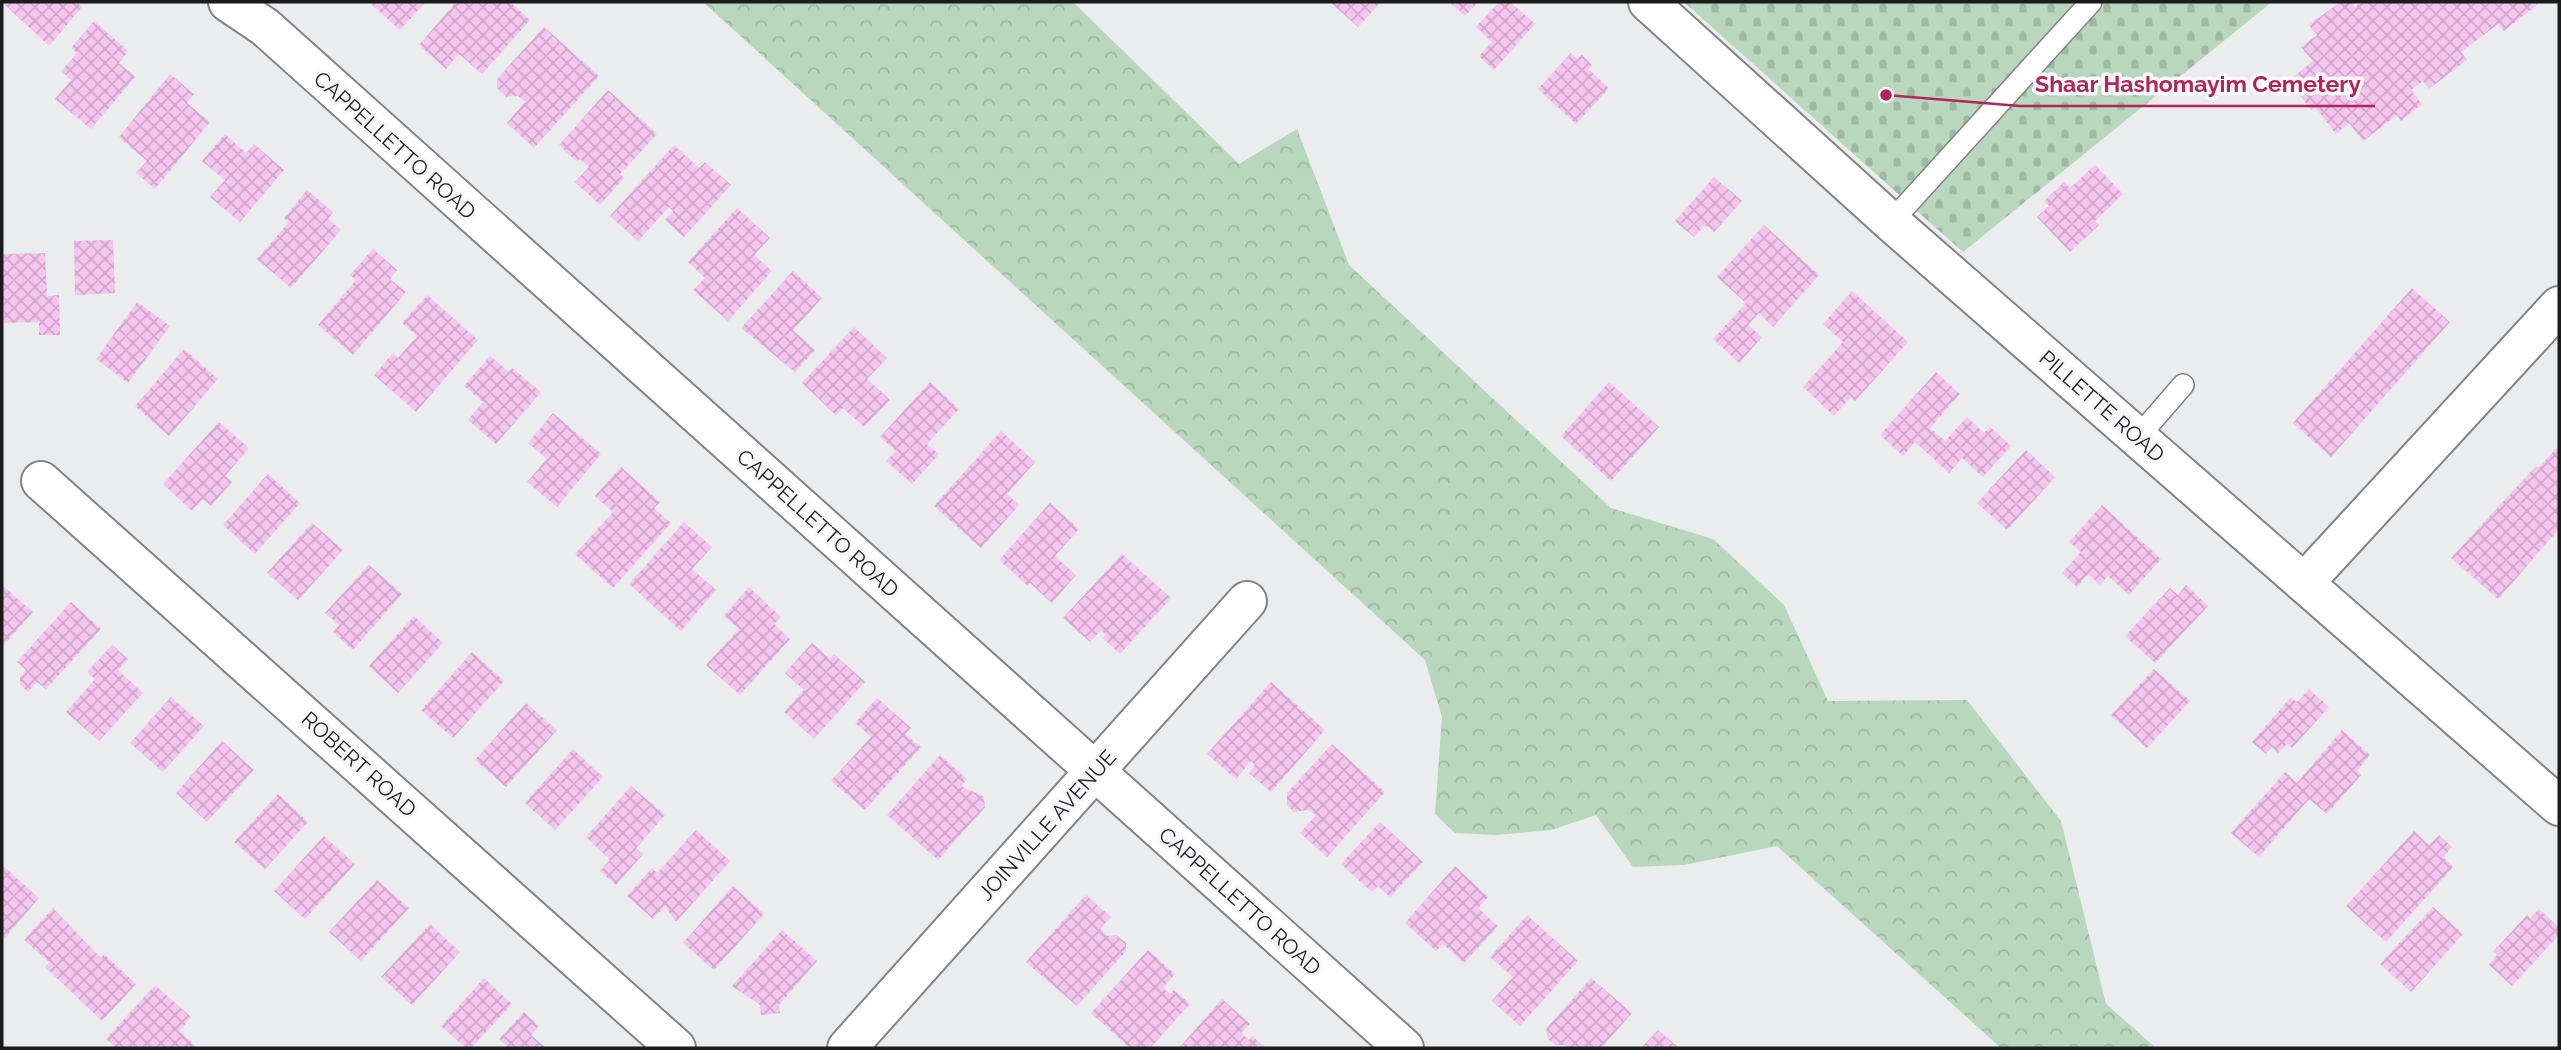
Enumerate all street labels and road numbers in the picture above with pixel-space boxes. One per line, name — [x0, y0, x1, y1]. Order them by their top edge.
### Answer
street label: CAPPELLETTO ROAD — [309, 66, 481, 224]
street label: PILLETTE ROAD — [2034, 345, 2170, 467]
street label: CAPPELLETTO ROAD — [732, 444, 904, 602]
street label: ROBERT ROAD — [297, 706, 421, 822]
street label: JOINVILLE AVENUE — [973, 745, 1121, 905]
street label: CAPPELLETTO ROAD — [1154, 822, 1326, 980]

